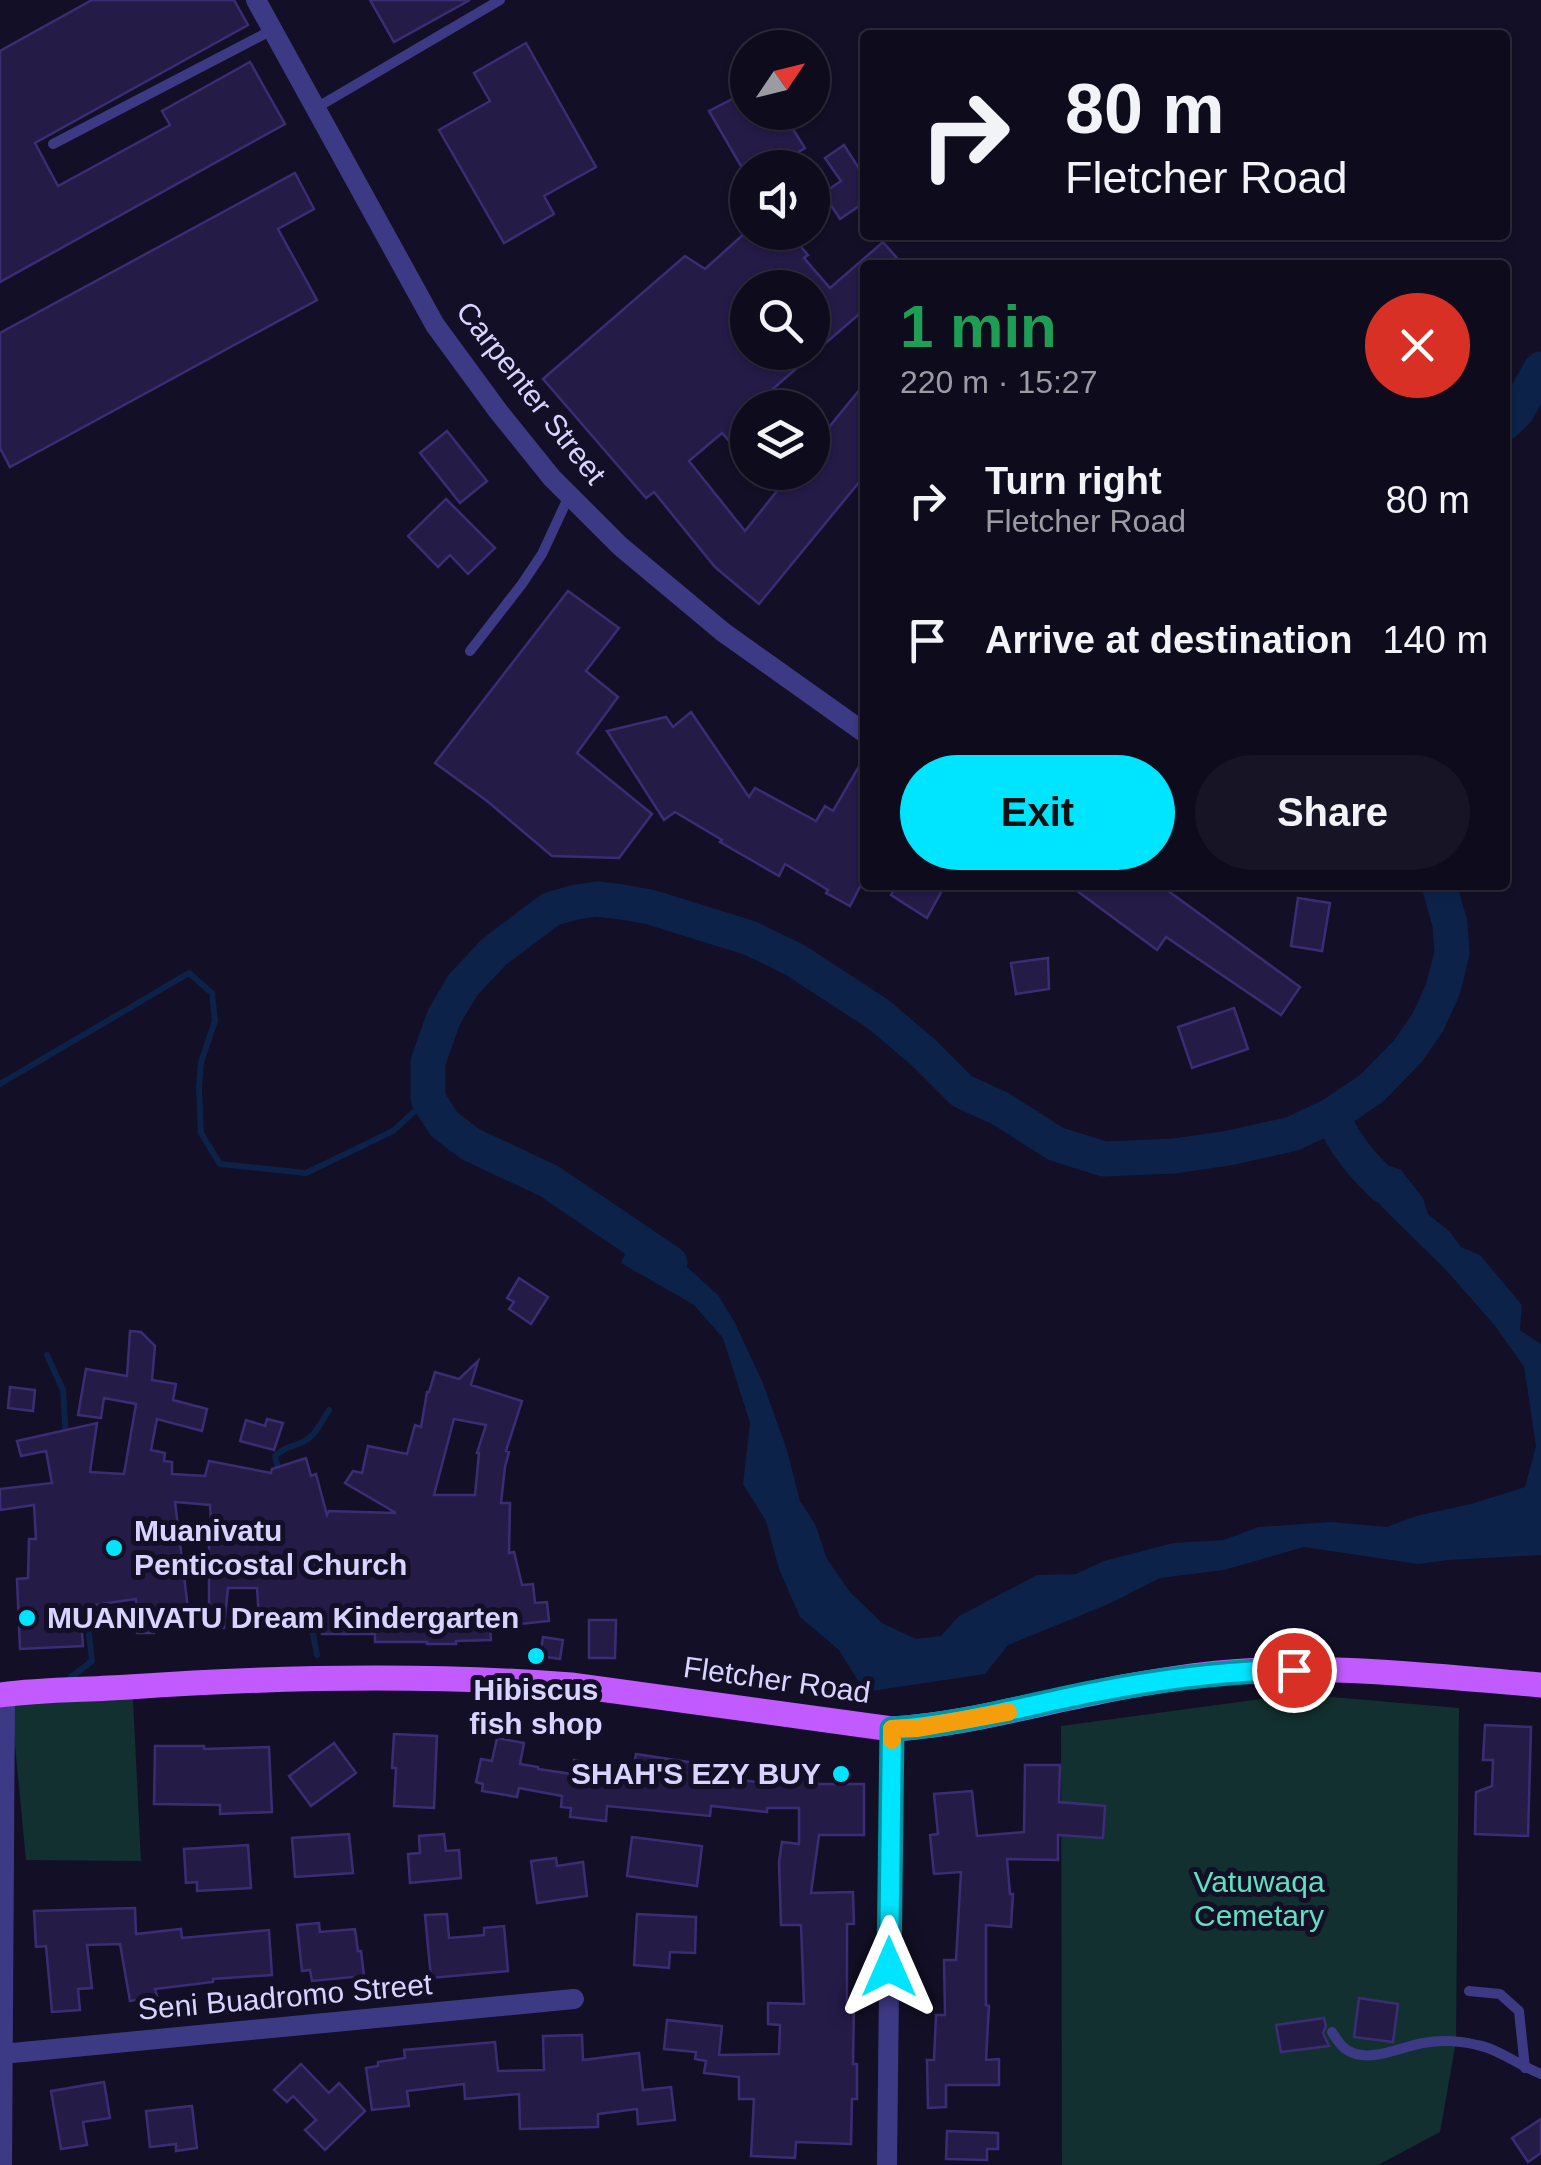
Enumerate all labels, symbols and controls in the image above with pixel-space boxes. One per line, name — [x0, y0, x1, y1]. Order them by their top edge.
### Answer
north arrow — [730, 30, 830, 130]
map controls — [730, 30, 830, 490]
icon: right — [900, 70, 1030, 200]
text: 80 m — [1065, 70, 1225, 148]
button: sound — [730, 150, 830, 250]
text: Fletcher Road — [1065, 152, 1348, 203]
button: search — [730, 270, 830, 370]
text: 1 min — [900, 293, 1057, 360]
button: close — [1365, 293, 1470, 398]
street label: Carpenter Street — [450, 295, 613, 491]
text: 220 m · 15:27 — [900, 364, 1097, 400]
button: layers — [730, 390, 830, 490]
text: Turn right — [985, 460, 1162, 502]
icon: right — [900, 473, 955, 528]
text: 80 m — [1386, 479, 1470, 521]
text: Fletcher Road — [985, 503, 1186, 539]
icon: arrive — [900, 613, 955, 668]
text: Arrive at destination — [985, 619, 1352, 661]
text: 140 m — [1382, 619, 1488, 661]
button: Exit — [900, 755, 1175, 870]
button: Share — [1195, 755, 1470, 870]
place label: Muanivatu Penticostal Church — [134, 1514, 407, 1581]
marker: Muanivatu Penticostal Church — [103, 1537, 125, 1559]
place label: MUANIVATU Dream Kindergarten — [47, 1601, 519, 1634]
marker: MUANIVATU Dream Kindergarten — [16, 1607, 38, 1629]
pin — [1252, 1628, 1337, 1713]
icon: arrive — [1267, 1643, 1322, 1698]
marker: Hibiscus fish shop — [525, 1645, 547, 1667]
street label: Fletcher Road — [681, 1650, 873, 1709]
place label: Hibiscus fish shop — [469, 1673, 603, 1740]
place label: SHAH'S EZY BUY — [571, 1757, 821, 1790]
marker: SHAH'S EZY BUY — [830, 1763, 852, 1785]
park label: Vatuwaqa Cemetary — [1193, 1865, 1325, 1932]
position arrow — [837, 1915, 941, 2019]
street label: Seni Buadromo Street — [136, 1967, 434, 2026]

